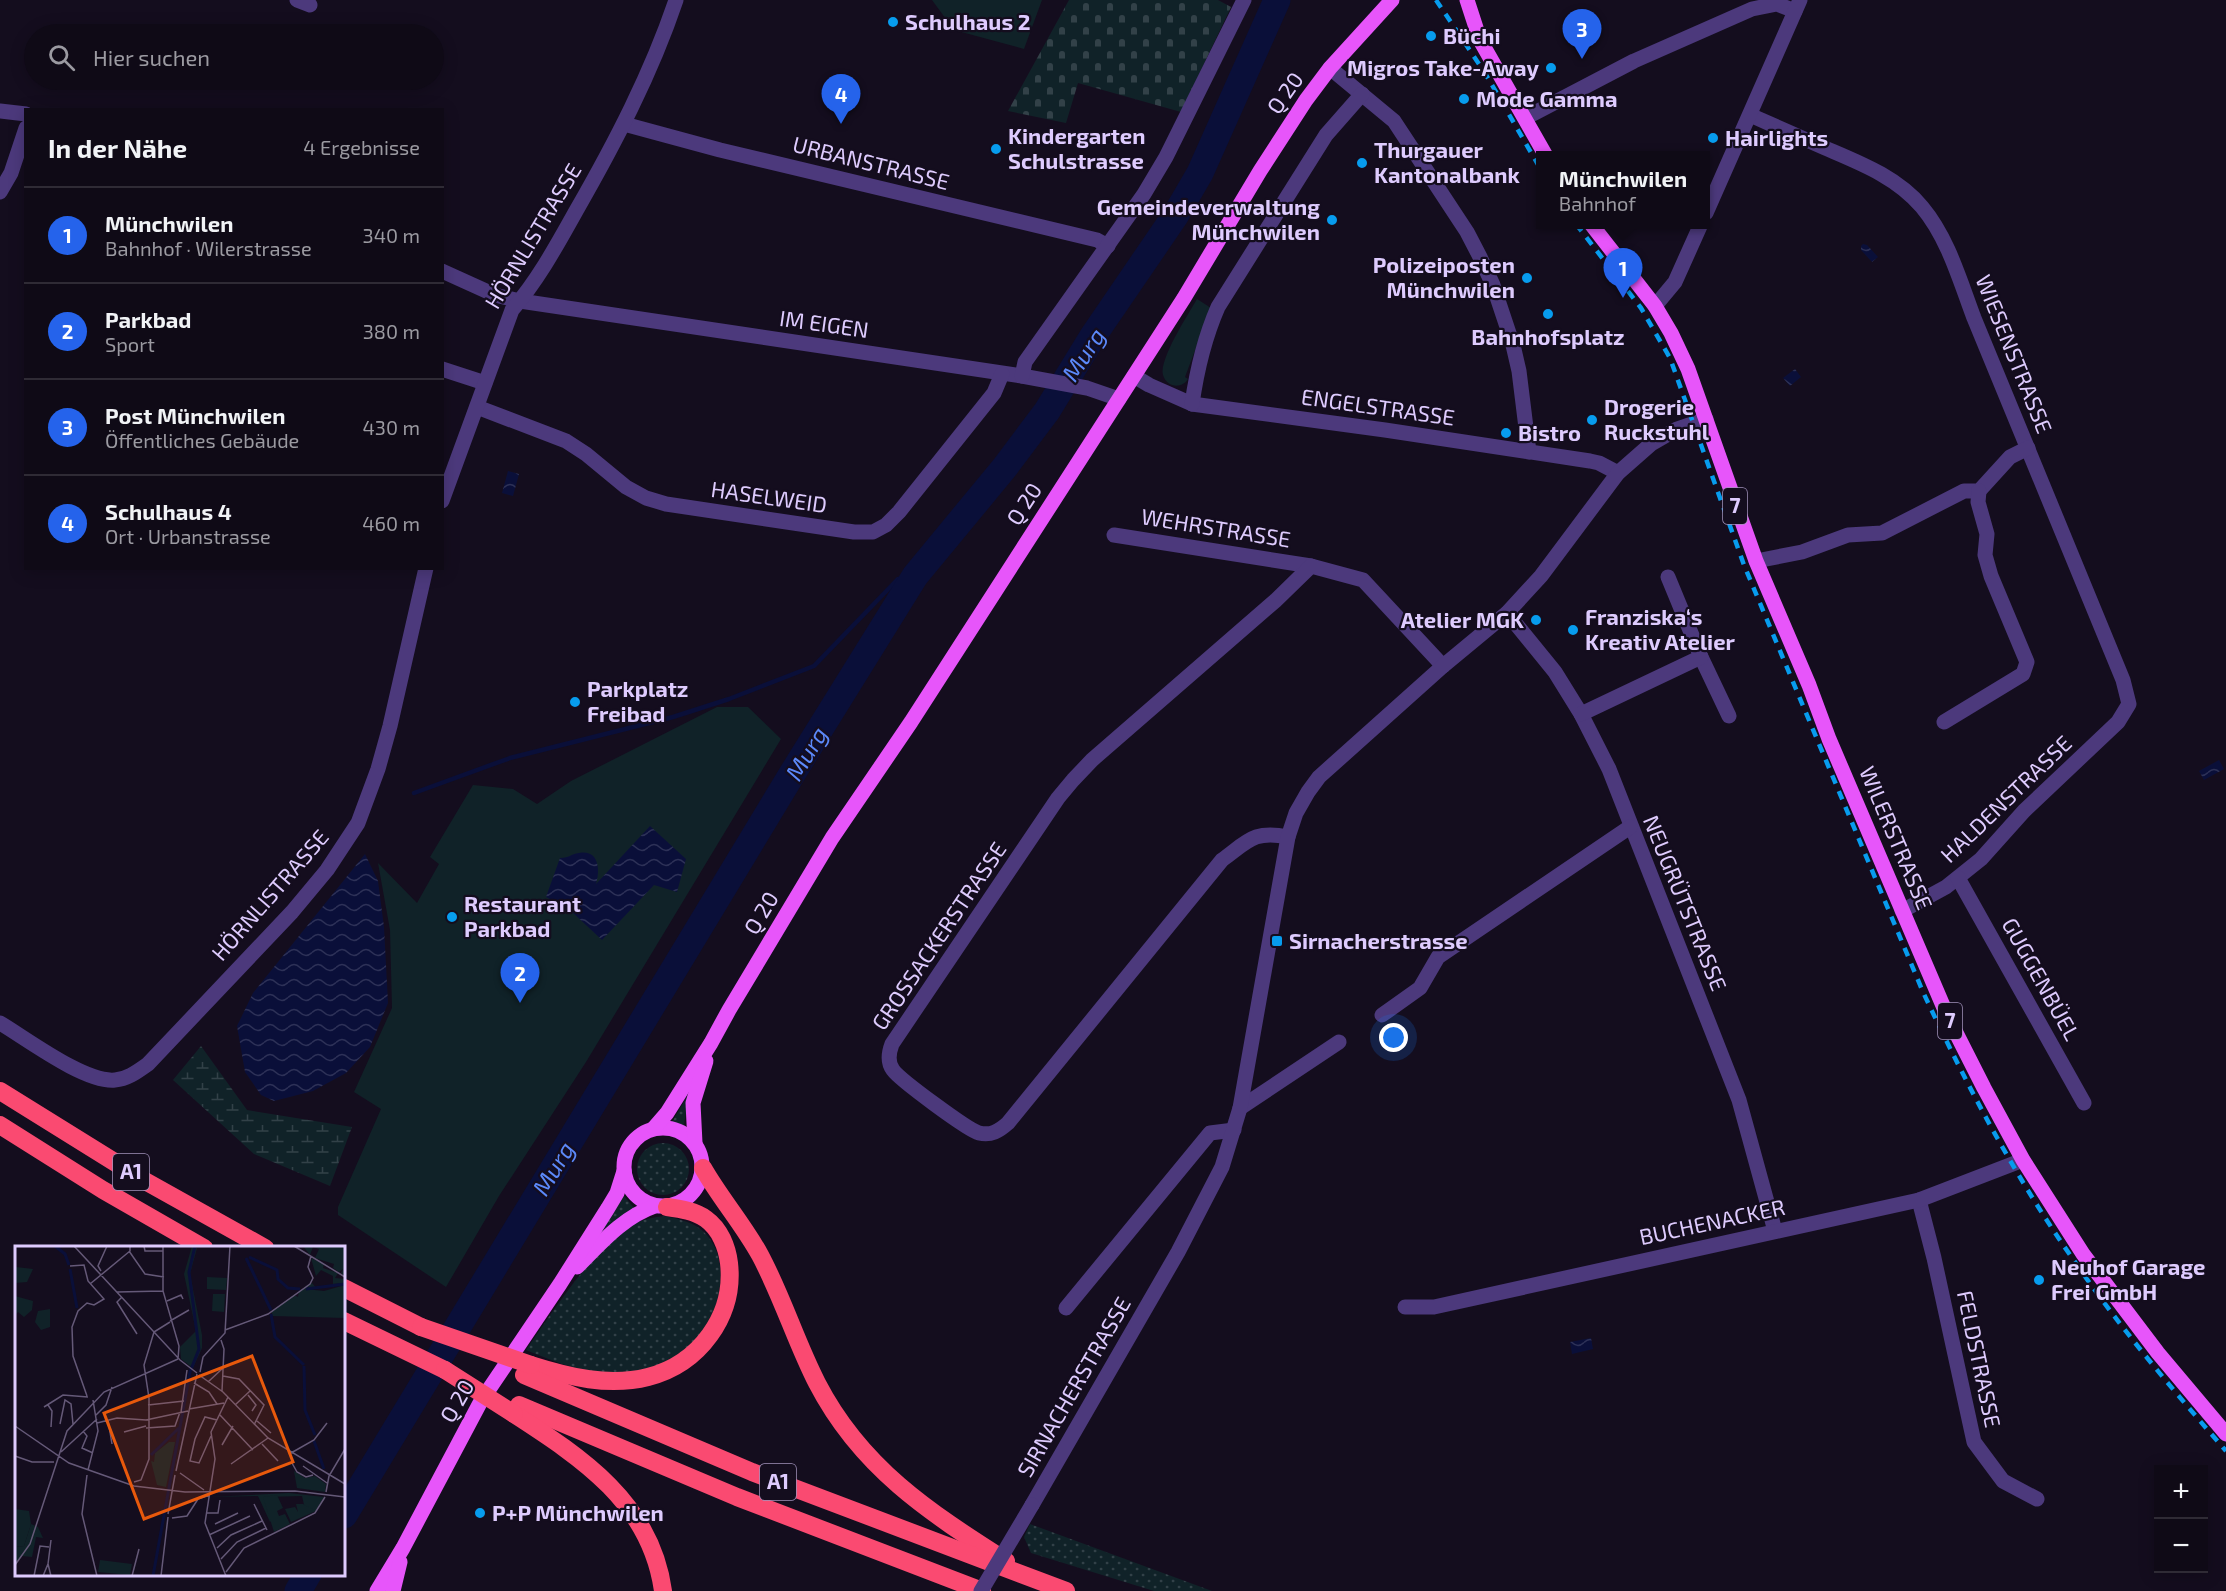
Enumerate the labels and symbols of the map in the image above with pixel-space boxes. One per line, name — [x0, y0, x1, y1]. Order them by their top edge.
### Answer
place label: Schulhaus 2 — [905, 8, 1031, 34]
pin: 3 — [1562, 10, 1602, 59]
marker: Schulhaus 2 — [886, 15, 900, 29]
place label: Büchi — [1443, 22, 1501, 48]
marker: Büchi — [1424, 29, 1438, 43]
place label: Migros Take-Away — [1347, 54, 1540, 81]
marker: Migros Take-Away — [1544, 61, 1558, 75]
street label: Q 20 — [1261, 66, 1309, 119]
pin: 4 — [822, 74, 860, 124]
place label: Mode Gamma — [1476, 85, 1618, 111]
marker: Mode Gamma — [1457, 92, 1471, 106]
place label: Kindergarten Schulstrasse — [1008, 122, 1145, 173]
place label: Hairlights — [1725, 124, 1828, 150]
street label: URBANSTRASSE — [790, 130, 952, 194]
marker: Hairlights — [1706, 131, 1720, 145]
place label: Thurgauer Kantonalbank — [1374, 136, 1521, 187]
marker: Kindergarten Schulstrasse — [989, 142, 1003, 156]
marker: Thurgauer Kantonalbank — [1355, 156, 1369, 170]
street label: HÖRNLISTRASSE — [479, 158, 586, 313]
place label: Gemeindeverwaltung Münchwilen — [1097, 193, 1320, 244]
marker: Gemeindeverwaltung Münchwilen — [1325, 213, 1339, 227]
pin: 1 — [1604, 248, 1642, 298]
place label: Polizeiposten Münchwilen — [1373, 251, 1515, 302]
marker: Polizeiposten Münchwilen — [1520, 271, 1534, 285]
street label: WIESENSTRASSE — [1971, 271, 2059, 437]
street label: IM EIGEN — [778, 304, 870, 342]
marker: Bahnhofsplatz — [1541, 307, 1555, 321]
water label: Murg — [1055, 322, 1111, 386]
place label: Bahnhofsplatz — [1471, 323, 1625, 349]
street label: ENGELSTRASSE — [1300, 382, 1457, 430]
place label: Drogerie Ruckstuhl — [1604, 393, 1710, 444]
marker: Drogerie Ruckstuhl — [1585, 413, 1599, 427]
place label: Bistro — [1518, 419, 1581, 445]
marker: Bistro — [1499, 426, 1513, 440]
street label: HASELWEID — [709, 475, 829, 517]
street label: Q 20 — [1000, 477, 1047, 530]
road number: 7 — [1723, 488, 1747, 524]
street label: WEHRSTRASSE — [1140, 502, 1293, 552]
place label: Franziska‘s Kreativ Atelier — [1585, 603, 1736, 654]
place label: Atelier MGK — [1401, 606, 1524, 632]
marker: Atelier MGK — [1529, 613, 1543, 627]
marker: Franziska‘s Kreativ Atelier — [1566, 623, 1580, 637]
place label: Parkplatz Freibad — [587, 675, 688, 726]
marker: Parkplatz Freibad — [568, 695, 582, 709]
water label: Murg — [778, 721, 833, 785]
street label: HALDENSTRASSE — [1935, 729, 2076, 867]
street label: WILERSTRASSE — [1855, 762, 1939, 913]
street label: NEUGRÜTSTRASSE — [1639, 811, 1733, 994]
street label: HÖRNLISTRASSE — [205, 824, 333, 965]
street label: GROSSACKERSTRASSE — [866, 837, 1011, 1034]
street label: Q 20 — [737, 886, 784, 939]
place label: Restaurant Parkbad — [464, 890, 581, 941]
marker: Restaurant Parkbad — [445, 910, 459, 924]
street label: GUGGENBÜEL — [1998, 913, 2086, 1044]
place label: Sirnacherstrasse — [1289, 927, 1468, 953]
marker: Sirnacherstrasse — [1270, 934, 1284, 948]
pin: 2 — [500, 954, 540, 1003]
road number: 7 — [1938, 1003, 1962, 1039]
your location — [1379, 1023, 1408, 1052]
water label: Murg — [525, 1136, 580, 1200]
road number: A1 — [113, 1154, 149, 1190]
street label: BUCHENACKER — [1637, 1193, 1787, 1249]
inset map — [15, 1246, 345, 1576]
place label: Neuhof Garage Frei GmbH — [2051, 1253, 2205, 1304]
marker: Neuhof Garage Frei GmbH — [2032, 1273, 2046, 1287]
street label: FELDSTRASSE — [1953, 1288, 2007, 1430]
street label: SIRNACHERSTRASSE — [1011, 1292, 1135, 1481]
street label: Q 20 — [434, 1374, 480, 1427]
road number: A1 — [760, 1464, 796, 1500]
place label: P+P Münchwilen — [492, 1499, 664, 1525]
marker: P+P Münchwilen — [473, 1506, 487, 1520]

